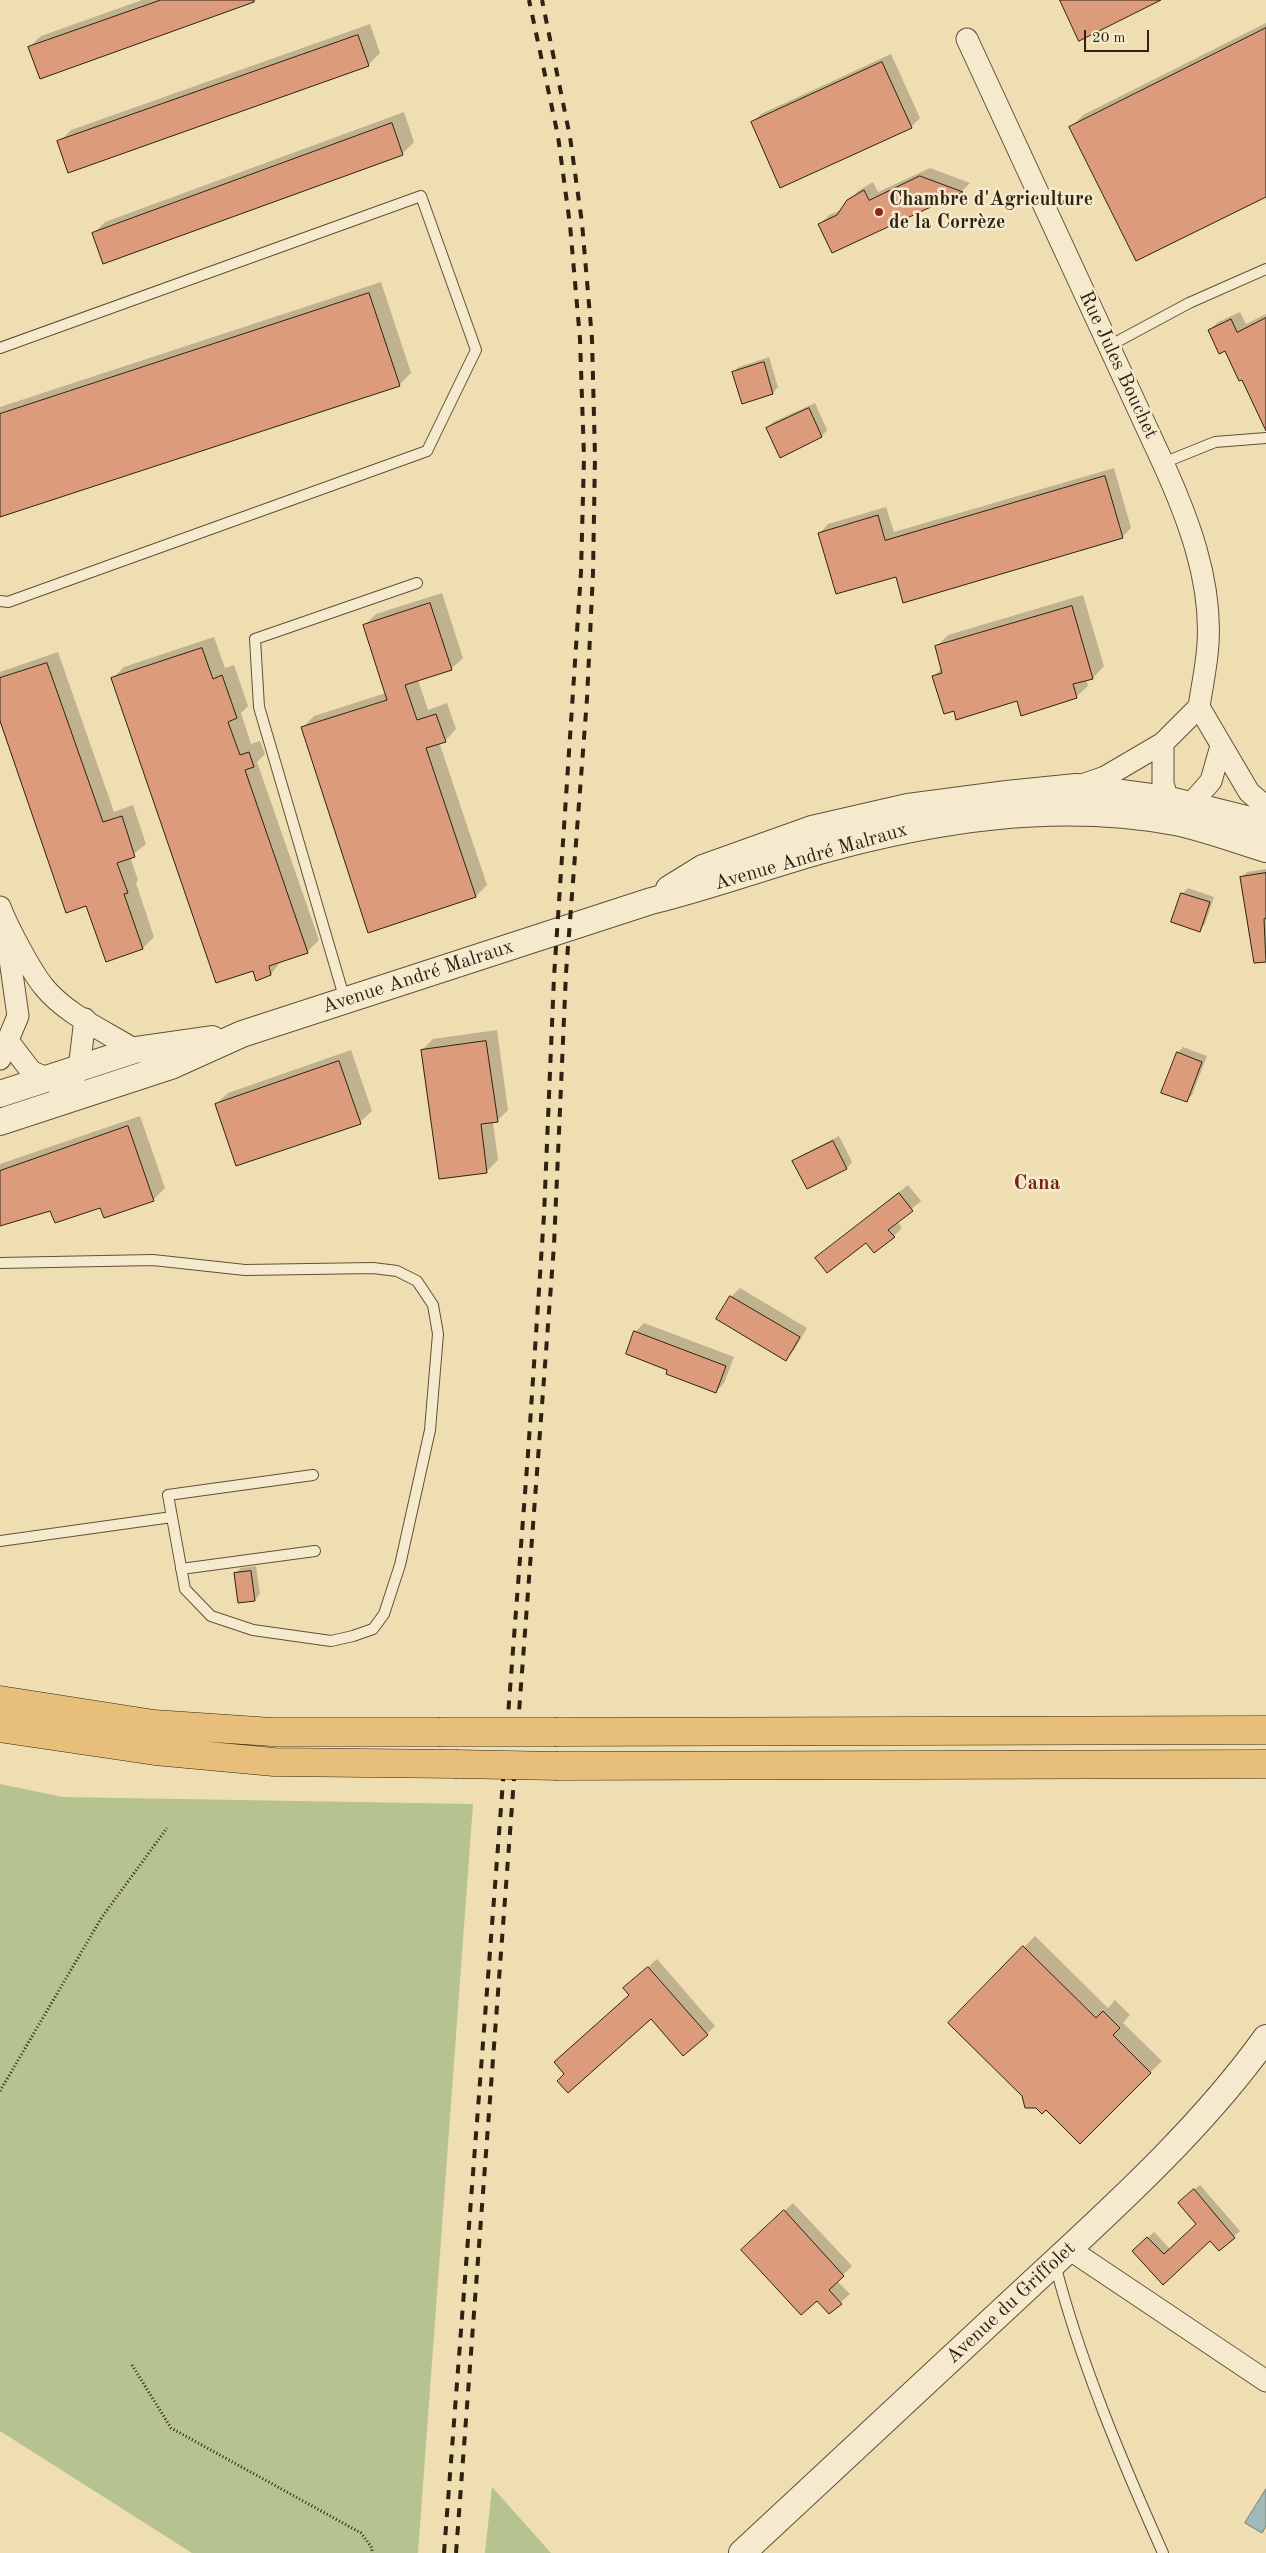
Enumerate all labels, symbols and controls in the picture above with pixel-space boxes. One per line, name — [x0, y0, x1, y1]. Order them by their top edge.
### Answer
scale bar — [1086, 20, 1151, 52]
text: 20 m — [1092, 31, 1126, 46]
place label: Chambre d'Agriculture de la Corrèze — [889, 188, 1093, 235]
marker: Chambre d'Agriculture de la Corrèze — [873, 206, 885, 218]
street label: Rue Jules Bouchet — [1073, 287, 1163, 443]
street label: Avenue André Malraux — [712, 818, 910, 896]
street label: Avenue André Malraux — [319, 935, 517, 1019]
district label: Cana — [1014, 1170, 1060, 1196]
street label: Avenue du Griffolet — [941, 2237, 1081, 2369]

